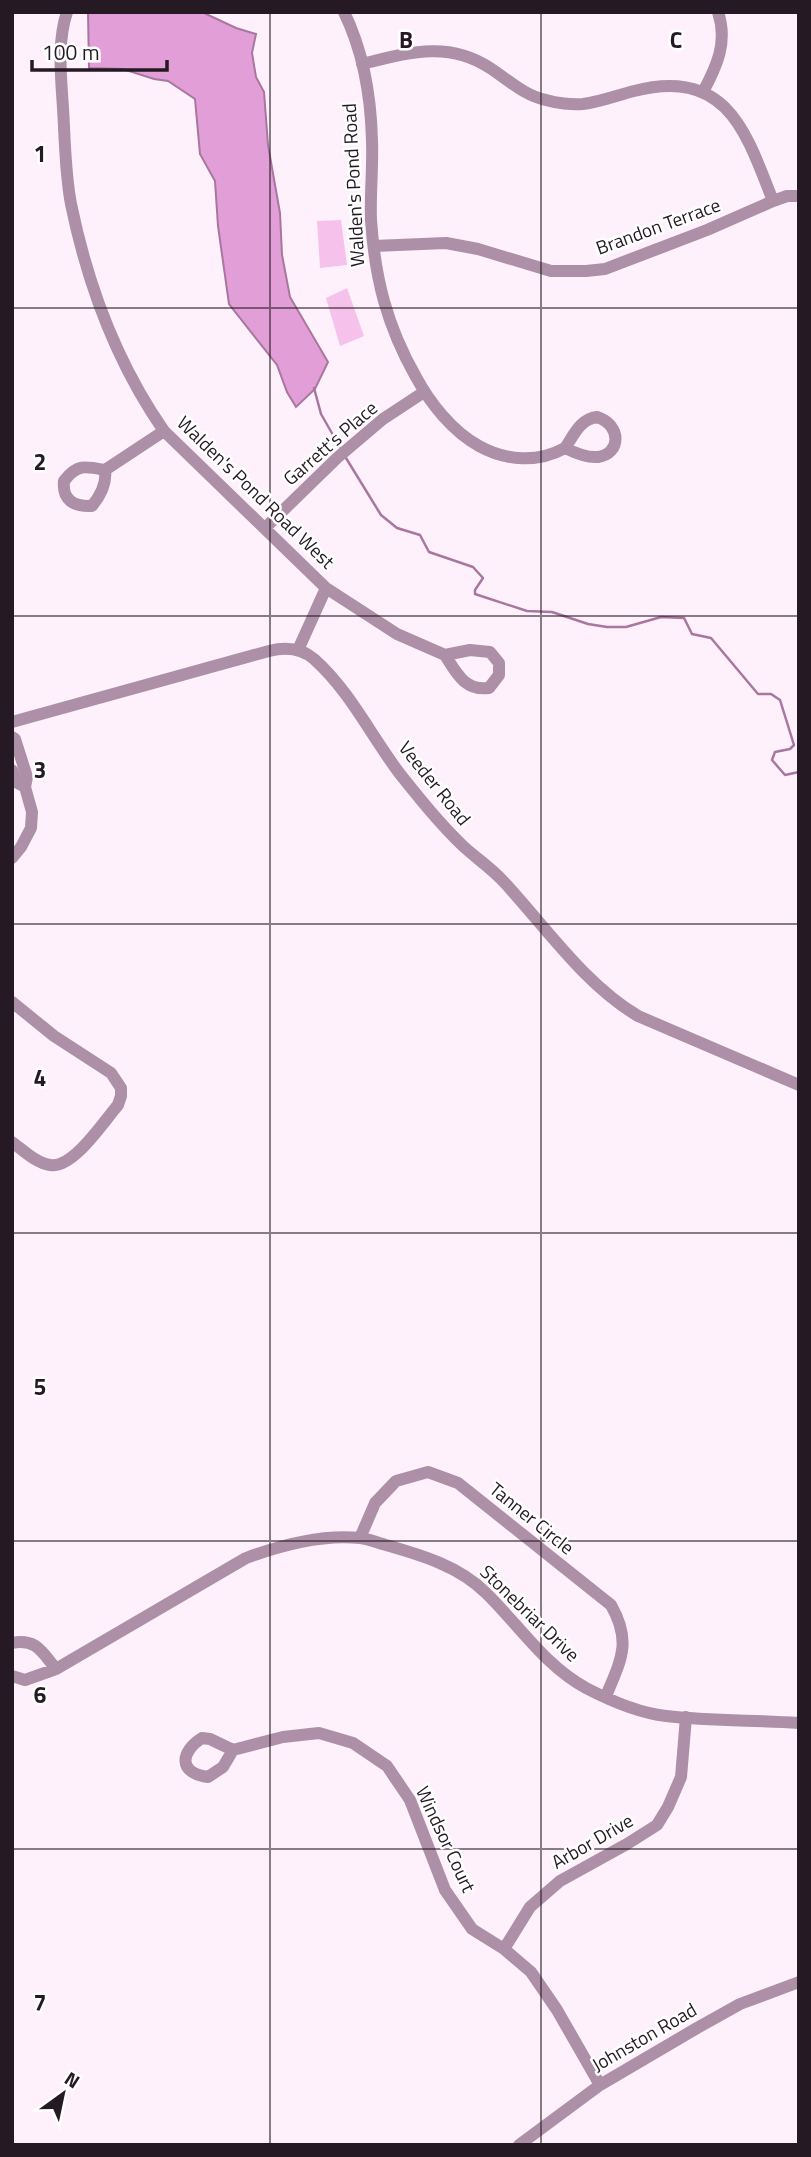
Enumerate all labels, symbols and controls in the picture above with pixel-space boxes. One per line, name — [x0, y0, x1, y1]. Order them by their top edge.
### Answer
text: B — [399, 22, 413, 57]
text: C — [670, 22, 682, 57]
scale bar — [32, 28, 166, 72]
text: 100 m — [42, 36, 99, 68]
street label: Walden's Pond Road — [334, 103, 371, 268]
text: 1 — [34, 136, 46, 171]
street label: Brandon Terrace — [591, 190, 724, 262]
street label: Garrett's Place — [276, 393, 383, 492]
street label: Walden's Pond Road West — [171, 408, 342, 575]
text: 2 — [34, 444, 46, 479]
street label: Veeder Road — [392, 734, 478, 831]
text: 3 — [34, 752, 46, 787]
text: 4 — [34, 1060, 46, 1095]
text: 5 — [34, 1369, 46, 1404]
street label: Tanner Circle — [484, 1474, 581, 1561]
street label: Stonebriar Drive — [474, 1557, 587, 1668]
text: 6 — [34, 1677, 47, 1712]
street label: Windsor Court — [409, 1781, 484, 1897]
street label: Arbor Drive — [545, 1805, 638, 1876]
text: 7 — [34, 1985, 46, 2020]
street label: Johnston Road — [586, 1995, 702, 2078]
north arrow — [28, 2059, 98, 2129]
text: N — [59, 2064, 86, 2095]

